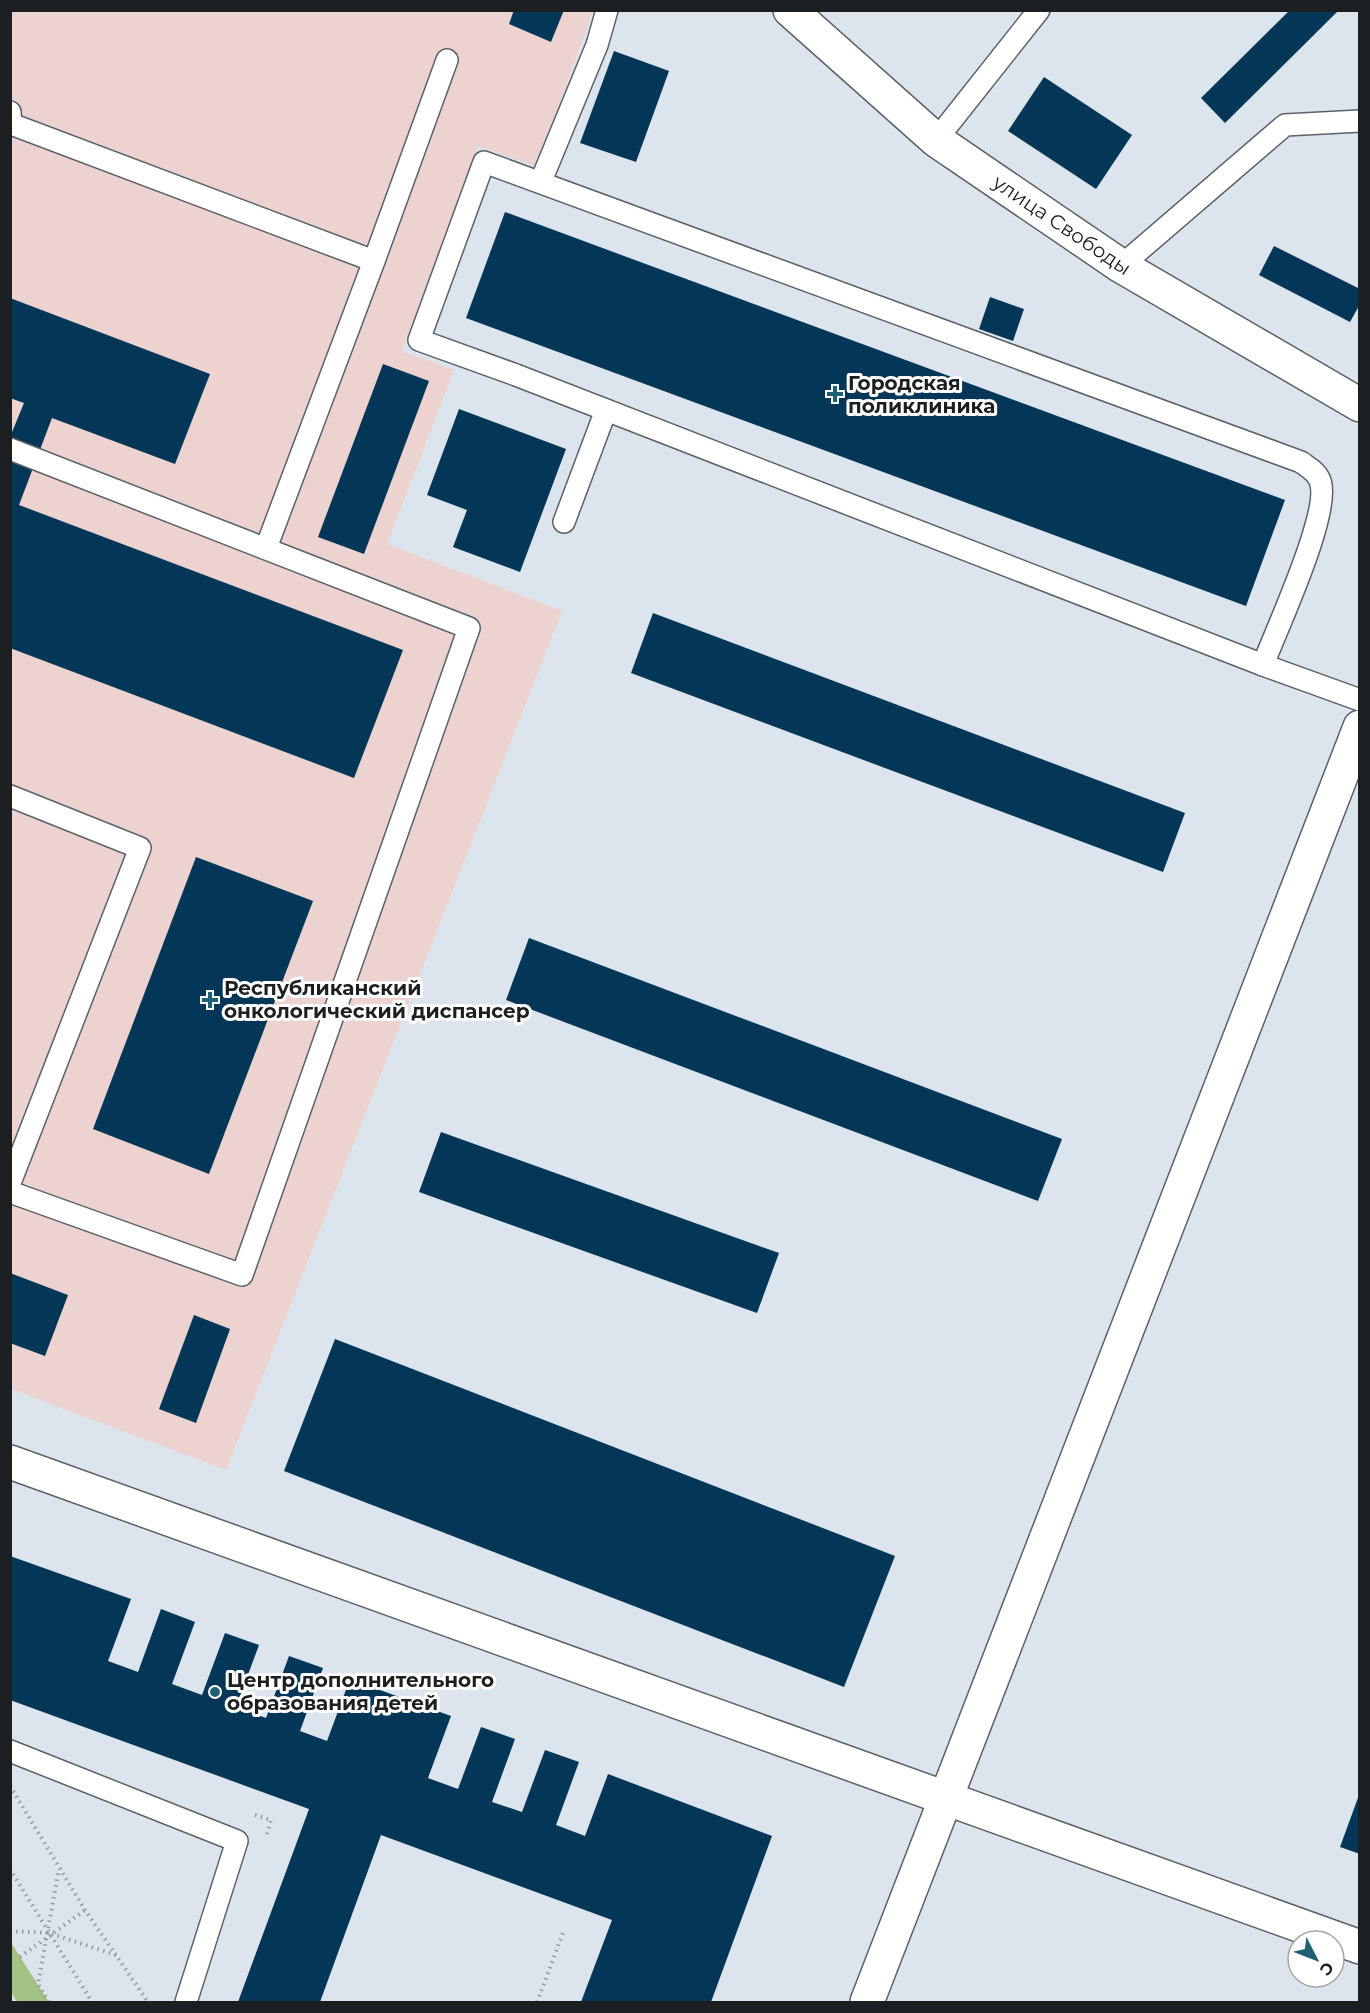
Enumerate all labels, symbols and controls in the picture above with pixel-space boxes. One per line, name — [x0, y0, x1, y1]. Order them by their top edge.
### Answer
street label: улица Свободы — [988, 169, 1136, 280]
place label: Городская поликлиника — [848, 371, 995, 418]
marker: Городская поликлиника — [826, 385, 844, 403]
place label: Республиканский онкологический диспансер — [224, 976, 530, 1023]
marker: Республиканский онкологический диспансер — [201, 991, 219, 1009]
place label: Центр дополнительного образования детей — [227, 1668, 494, 1715]
marker: Центр дополнительного образования детей — [208, 1685, 222, 1699]
north arrow — [1286, 1929, 1346, 1989]
text: С — [1316, 1958, 1338, 1980]

